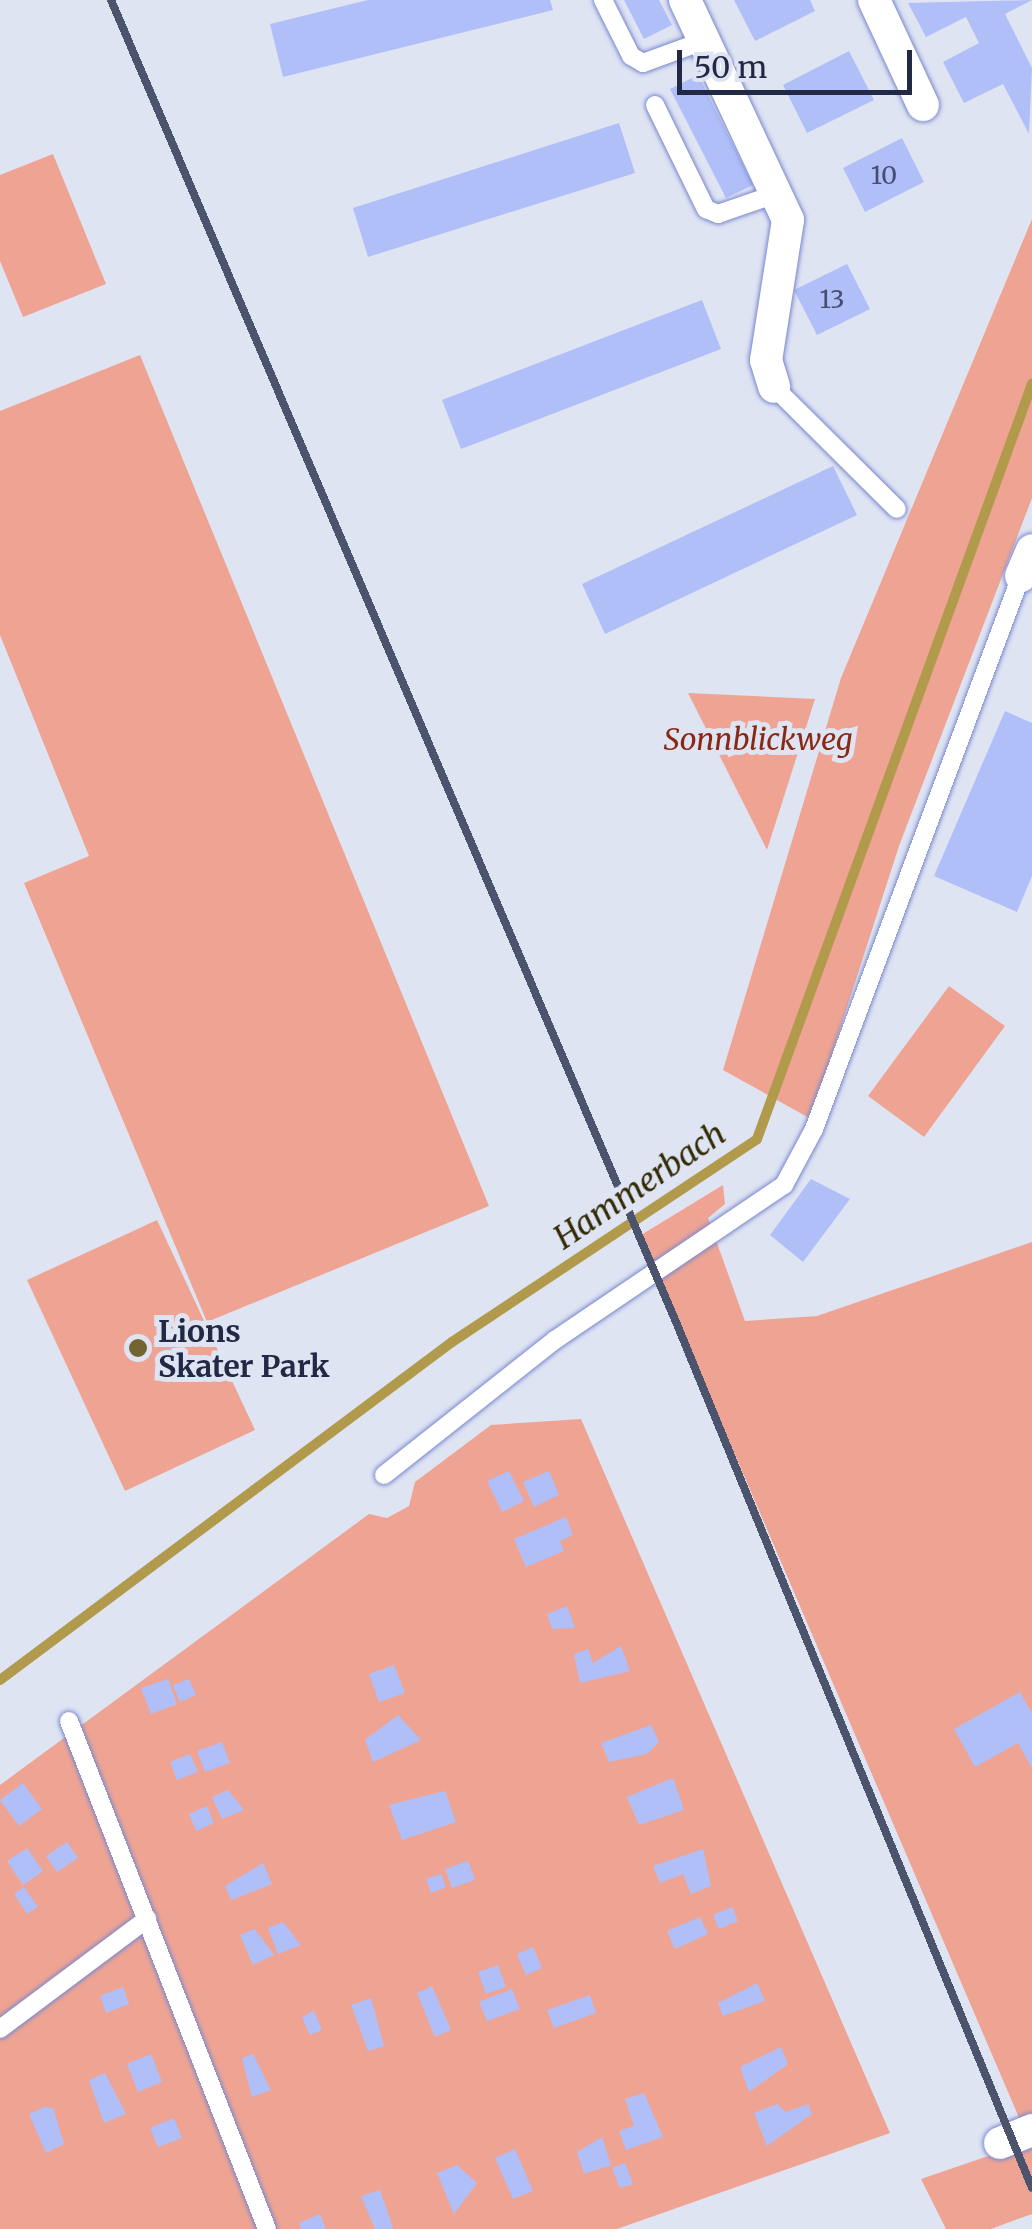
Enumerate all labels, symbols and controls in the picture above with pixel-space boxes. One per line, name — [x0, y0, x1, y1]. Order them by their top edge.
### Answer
scale bar — [682, 30, 917, 92]
text: 50 m — [694, 48, 767, 86]
house number: 10 — [871, 160, 897, 190]
house number: 13 — [820, 284, 844, 314]
park label: Sonnblickweg — [663, 721, 853, 757]
water label: Hammerbach — [547, 1115, 733, 1257]
place label: Lions Skater Park — [158, 1313, 329, 1384]
marker: Lions Skater Park — [127, 1337, 149, 1359]

